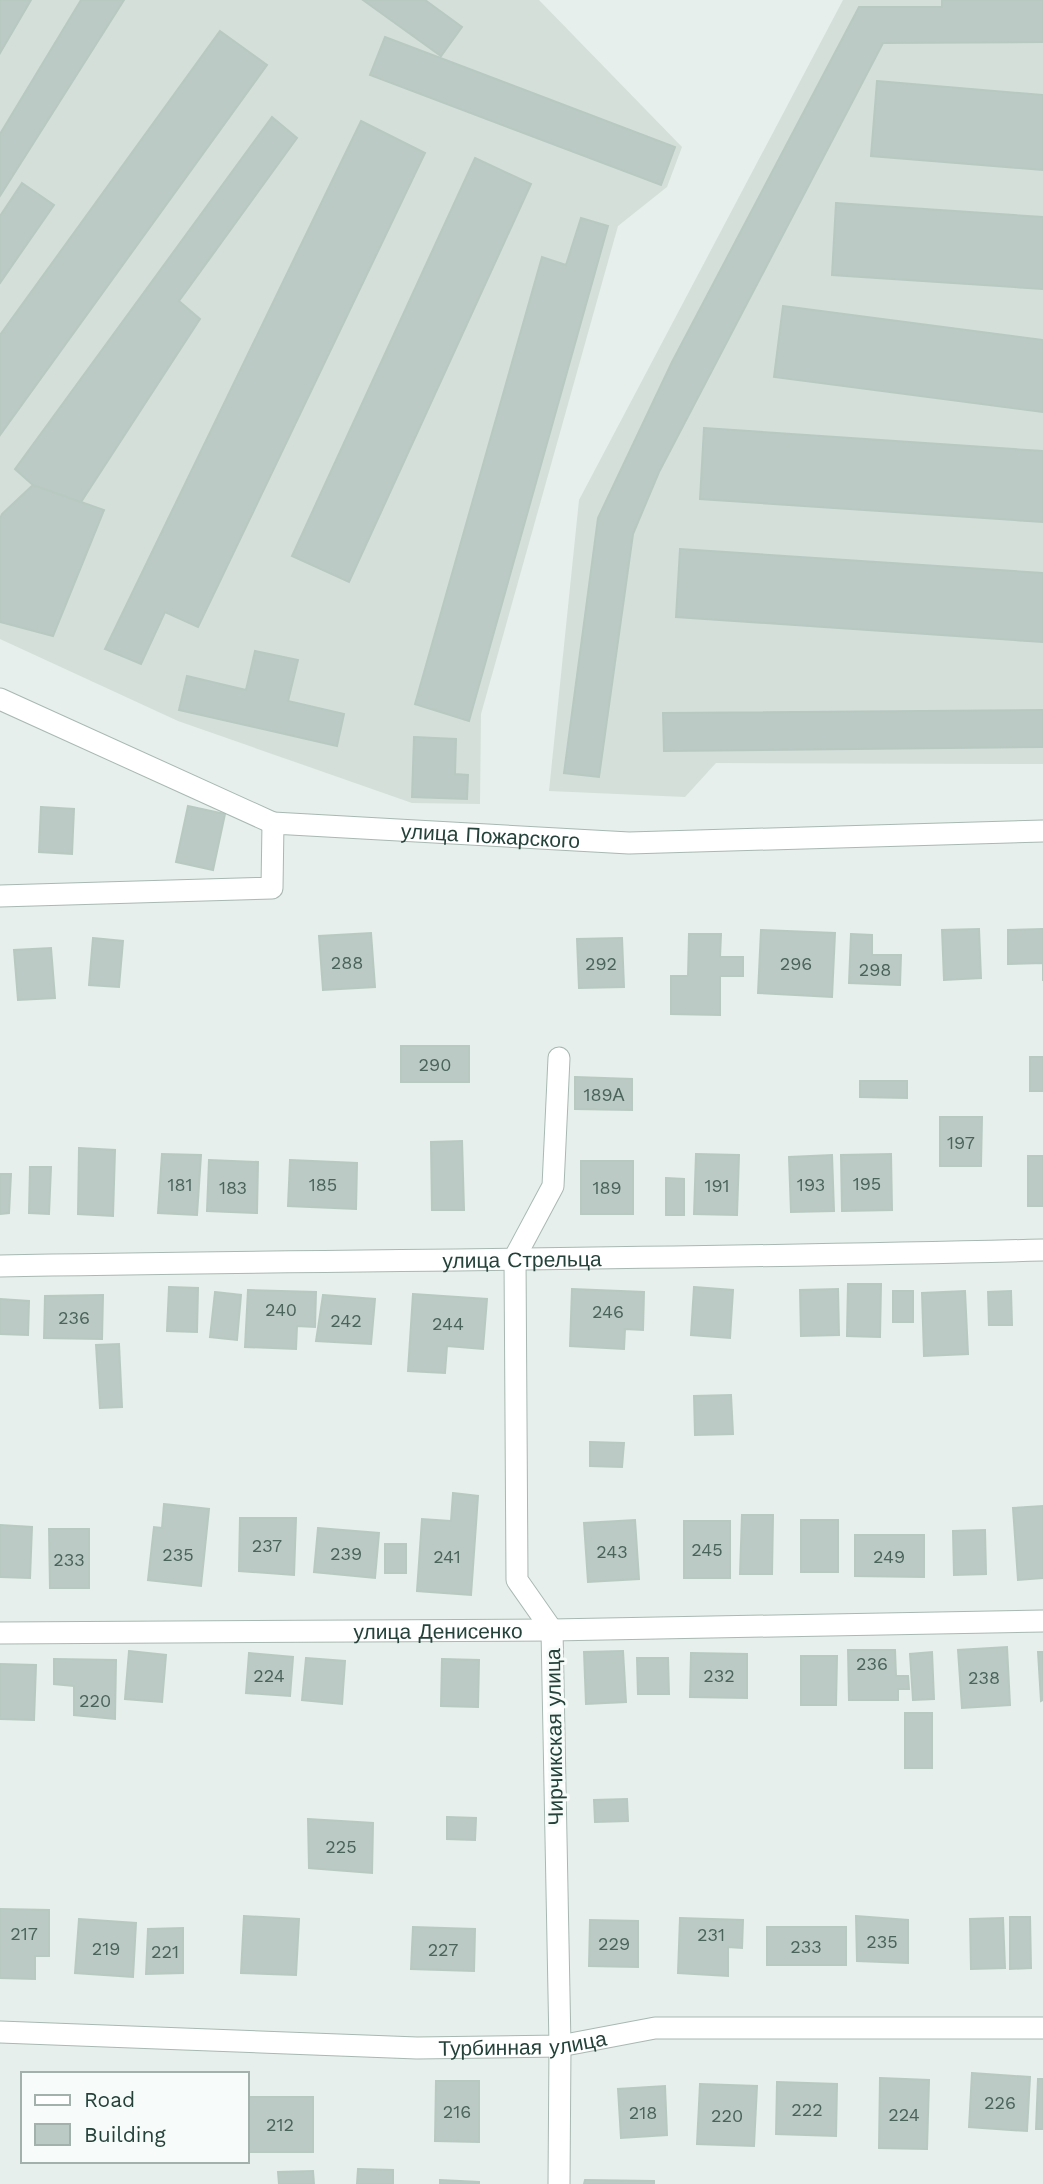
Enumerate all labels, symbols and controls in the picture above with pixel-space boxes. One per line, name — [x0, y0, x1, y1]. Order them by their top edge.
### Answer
street label: улица Пожарского — [400, 818, 581, 853]
house number: 288 — [331, 952, 363, 973]
house number: 292 — [585, 953, 617, 974]
house number: 296 — [780, 953, 812, 974]
house number: 298 — [859, 959, 891, 980]
house number: 290 — [419, 1054, 451, 1075]
house number: 189А — [583, 1084, 625, 1105]
house number: 197 — [947, 1132, 975, 1153]
house number: 195 — [853, 1173, 881, 1194]
house number: 181 — [167, 1174, 193, 1195]
house number: 185 — [309, 1174, 337, 1195]
house number: 193 — [797, 1174, 825, 1195]
house number: 191 — [704, 1175, 730, 1196]
house number: 183 — [219, 1177, 247, 1198]
house number: 189 — [592, 1177, 622, 1198]
street label: улица Стрельца — [442, 1246, 602, 1273]
house number: 240 — [265, 1299, 297, 1320]
house number: 246 — [592, 1301, 624, 1322]
house number: 236 — [58, 1307, 90, 1328]
house number: 242 — [330, 1310, 362, 1331]
house number: 244 — [432, 1313, 464, 1334]
house number: 237 — [252, 1535, 282, 1556]
house number: 245 — [691, 1539, 723, 1560]
house number: 243 — [596, 1541, 628, 1562]
house number: 239 — [330, 1543, 362, 1564]
house number: 235 — [162, 1544, 194, 1565]
house number: 241 — [433, 1546, 461, 1567]
house number: 249 — [873, 1546, 905, 1567]
house number: 233 — [53, 1549, 85, 1570]
street label: улица Денисенко — [353, 1618, 523, 1644]
street label: Чирчикская улица — [540, 1648, 568, 1826]
house number: 236 — [856, 1653, 888, 1674]
house number: 224 — [253, 1665, 285, 1686]
house number: 232 — [703, 1665, 735, 1686]
house number: 238 — [968, 1667, 1000, 1688]
house number: 220 — [79, 1690, 111, 1711]
house number: 225 — [325, 1836, 357, 1857]
house number: 217 — [10, 1923, 38, 1944]
house number: 231 — [697, 1924, 725, 1945]
house number: 235 — [866, 1931, 898, 1952]
house number: 229 — [598, 1933, 630, 1954]
house number: 233 — [790, 1936, 822, 1957]
house number: 219 — [92, 1938, 120, 1959]
house number: 227 — [428, 1939, 458, 1960]
house number: 221 — [151, 1941, 179, 1962]
street label: Турбинная улица — [438, 2025, 609, 2060]
legend — [21, 2072, 248, 2163]
text: Road — [84, 2087, 135, 2112]
house number: 226 — [984, 2092, 1016, 2113]
house number: 222 — [791, 2099, 823, 2120]
house number: 216 — [443, 2101, 471, 2122]
house number: 218 — [629, 2102, 657, 2123]
house number: 224 — [888, 2104, 920, 2125]
house number: 220 — [711, 2105, 743, 2126]
house number: 212 — [266, 2114, 294, 2135]
text: Building — [84, 2122, 166, 2147]

